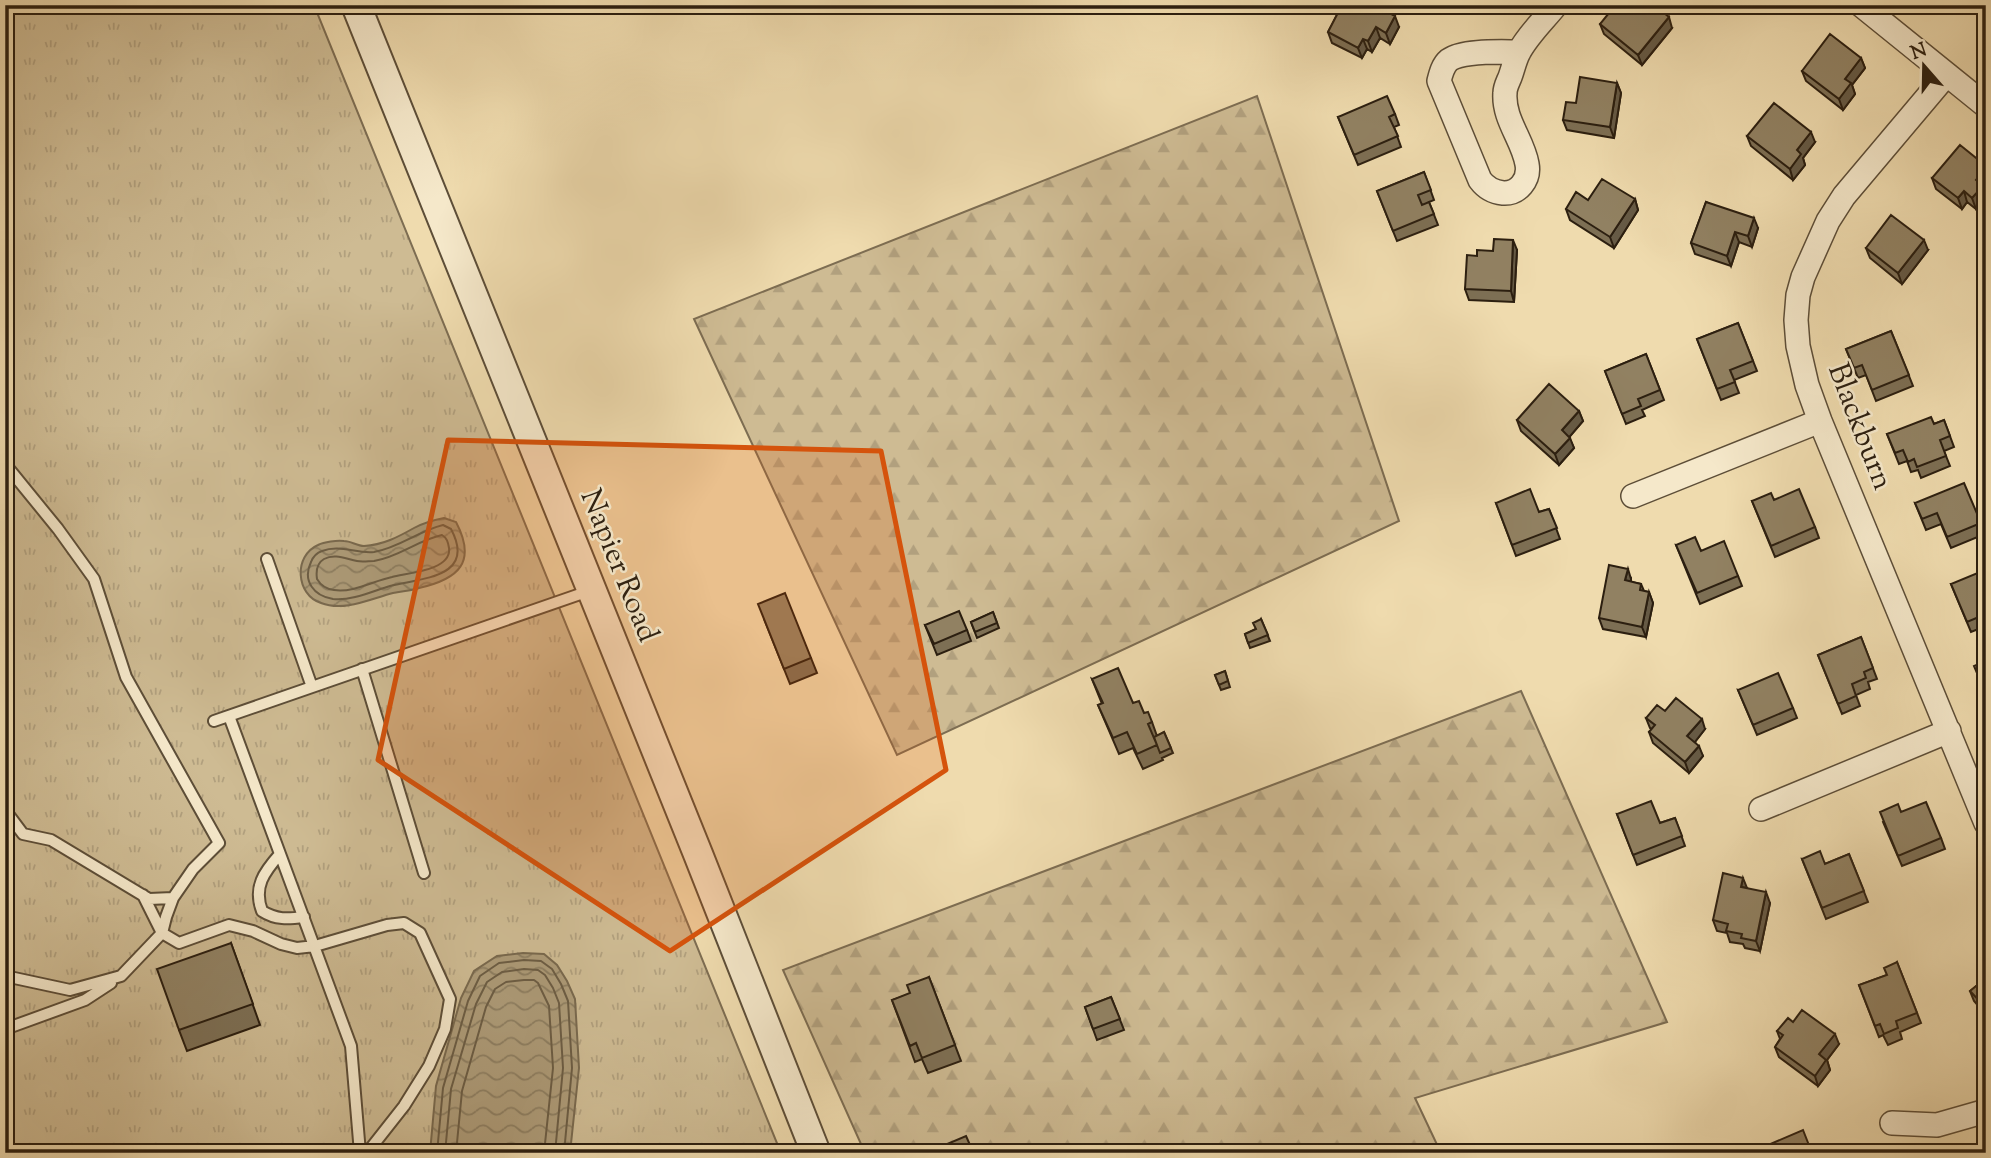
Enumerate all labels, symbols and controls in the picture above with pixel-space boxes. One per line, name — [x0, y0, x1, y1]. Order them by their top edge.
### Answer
north arrow — [1890, 32, 1960, 102]
text: N — [1907, 37, 1931, 68]
street label: Blackburn — [1815, 357, 1903, 497]
street label: Napier Road — [568, 483, 668, 649]

